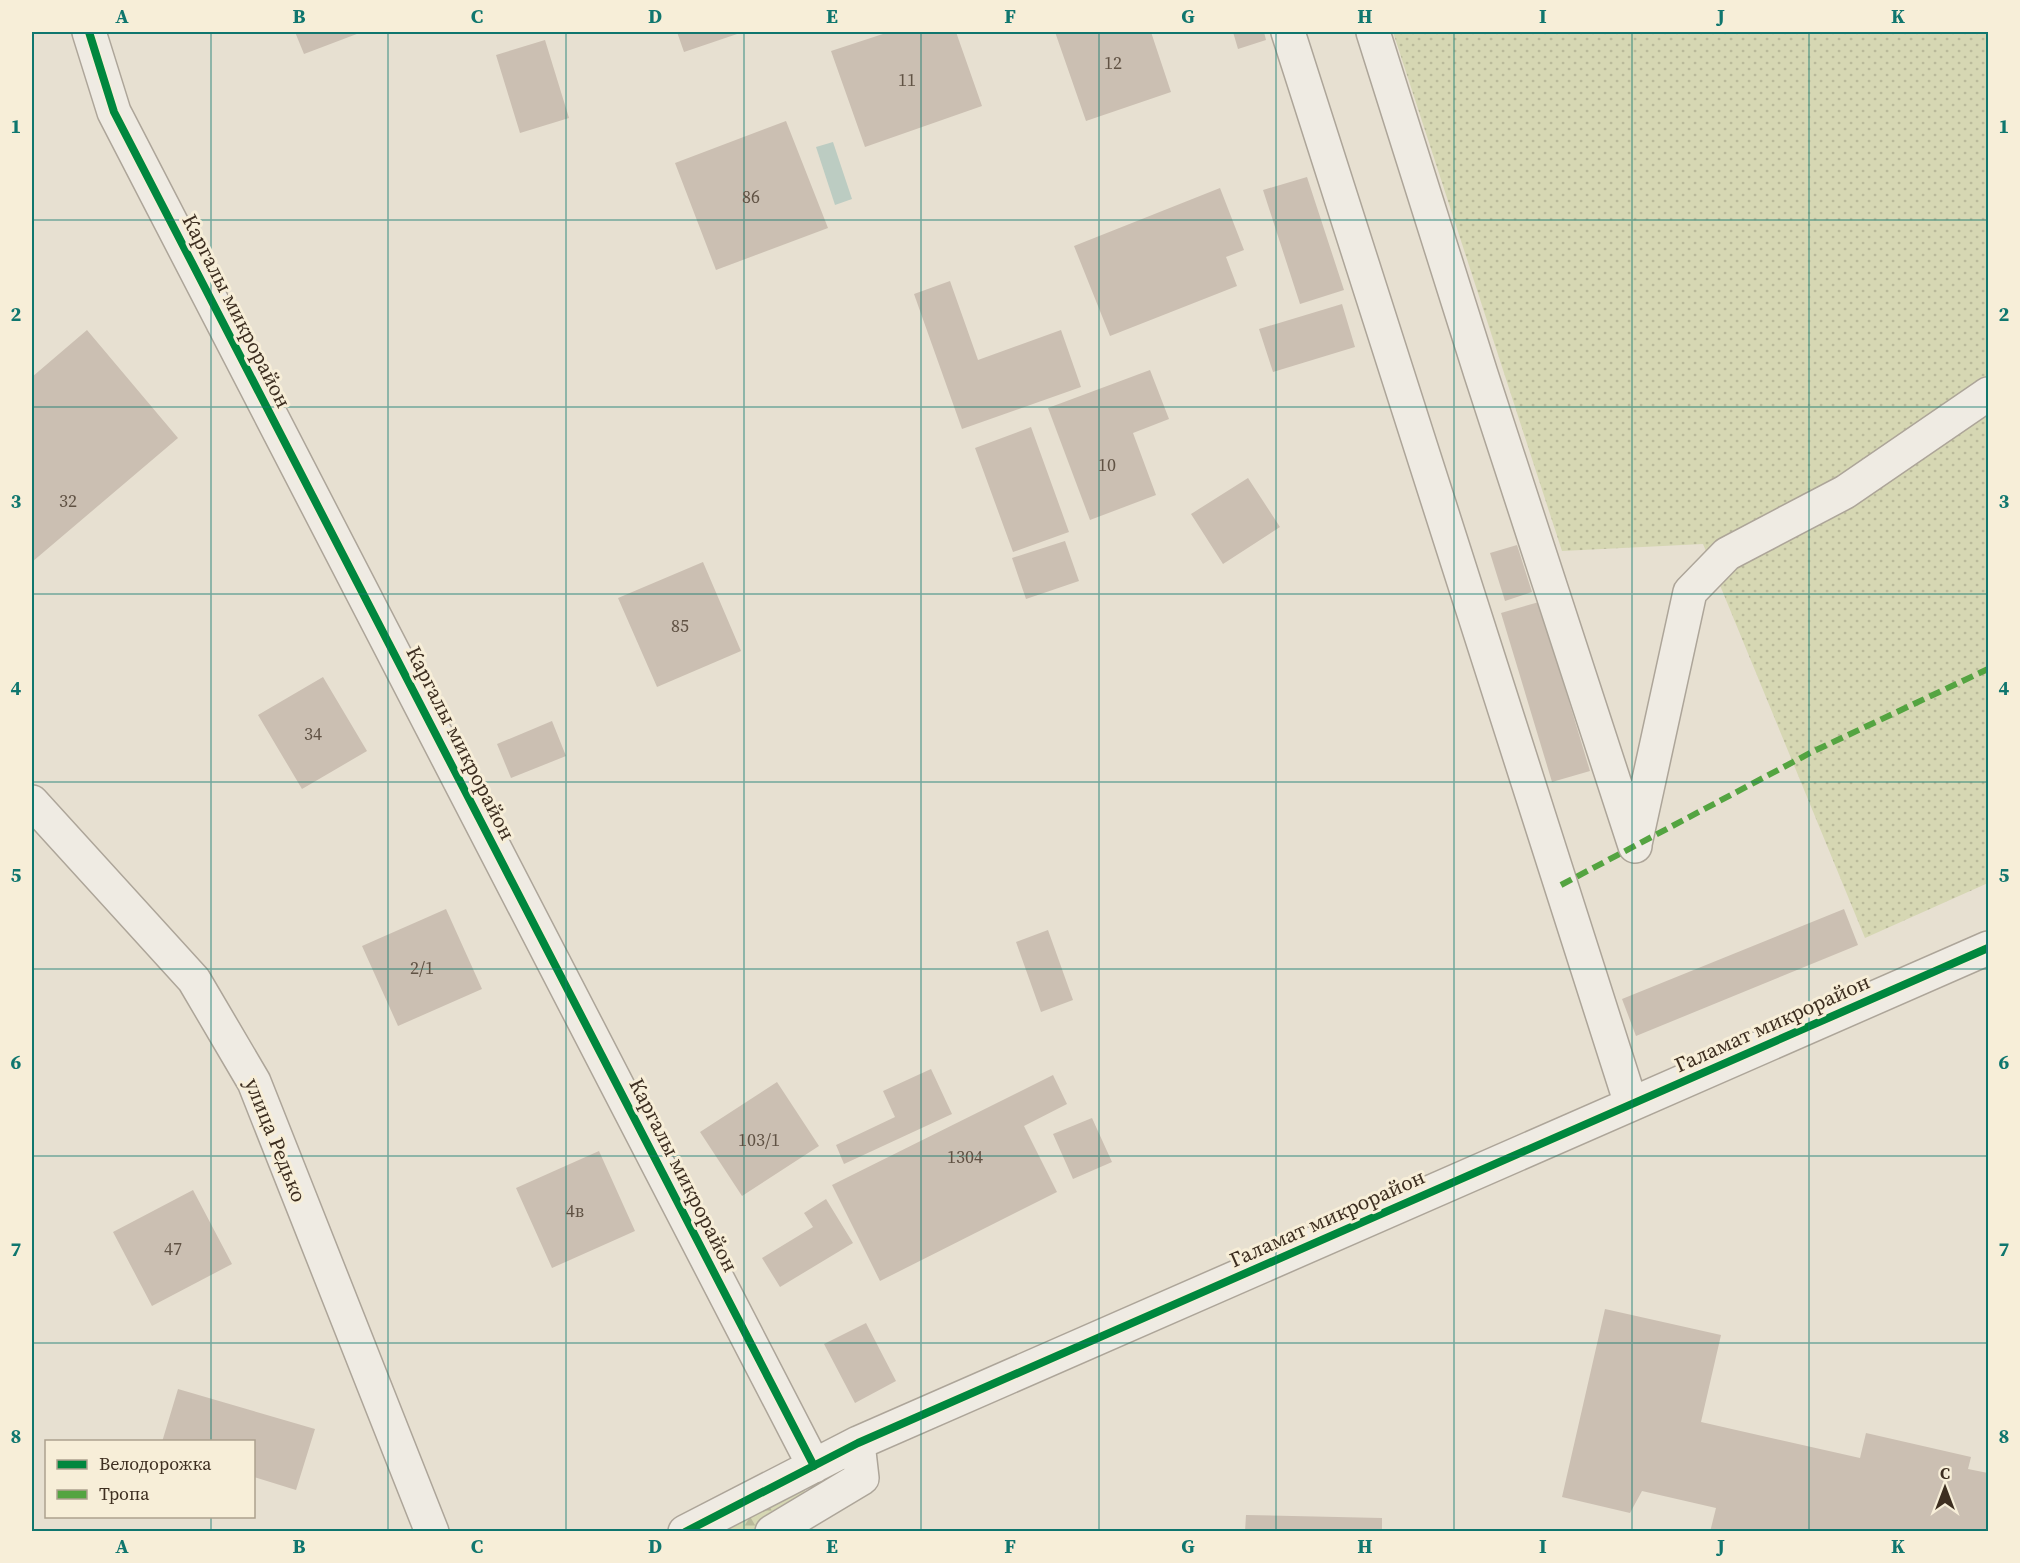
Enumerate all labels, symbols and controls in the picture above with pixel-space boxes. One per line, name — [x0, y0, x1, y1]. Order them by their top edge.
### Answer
text: A — [115, 2, 129, 30]
text: B — [292, 2, 306, 30]
text: C — [471, 2, 483, 30]
text: D — [648, 2, 662, 30]
text: E — [826, 2, 838, 30]
text: F — [1004, 2, 1016, 30]
text: G — [1181, 2, 1195, 30]
text: H — [1357, 2, 1373, 30]
text: I — [1539, 2, 1547, 30]
text: J — [1715, 2, 1725, 30]
text: K — [1891, 2, 1905, 30]
house number: 12 — [1104, 50, 1122, 75]
house number: 11 — [898, 67, 916, 92]
text: 1 — [11, 112, 21, 140]
text: 1 — [1999, 112, 2009, 140]
house number: 86 — [742, 184, 760, 209]
street label: Каргалы микрорайон — [176, 209, 298, 413]
text: 2 — [11, 300, 22, 328]
text: 2 — [1999, 300, 2010, 328]
house number: 10 — [1098, 452, 1116, 477]
text: 3 — [11, 487, 22, 515]
text: 3 — [1999, 487, 2010, 515]
house number: 32 — [59, 488, 77, 513]
house number: 85 — [671, 613, 689, 638]
street label: Каргалы микрорайон — [400, 641, 522, 845]
text: 4 — [11, 674, 22, 702]
text: 4 — [1999, 674, 2010, 702]
house number: 34 — [304, 721, 322, 746]
text: 5 — [11, 861, 22, 889]
text: 5 — [1999, 861, 2010, 889]
house number: 2/1 — [410, 955, 434, 980]
street label: Галамат микрорайон — [1670, 967, 1874, 1079]
text: 6 — [11, 1048, 22, 1076]
text: 6 — [1999, 1048, 2010, 1076]
street label: Каргалы микрорайон — [623, 1073, 745, 1277]
street label: улица Редько — [238, 1074, 314, 1206]
house number: 103/1 — [738, 1127, 780, 1152]
house number: 1304 — [947, 1144, 983, 1169]
street label: Галамат микрорайон — [1225, 1162, 1429, 1274]
house number: 4в — [566, 1198, 584, 1223]
text: 7 — [11, 1235, 22, 1263]
text: 7 — [1999, 1235, 2010, 1263]
house number: 47 — [164, 1236, 182, 1261]
text: 8 — [11, 1422, 21, 1450]
text: 8 — [1999, 1422, 2009, 1450]
legend — [45, 1440, 255, 1518]
text: Велодорожка — [99, 1451, 212, 1476]
north arrow — [1915, 1458, 1975, 1518]
text: С — [1940, 1462, 1950, 1484]
text: Тропа — [99, 1481, 150, 1506]
text: A — [115, 1532, 129, 1560]
text: B — [292, 1532, 306, 1560]
text: C — [471, 1532, 483, 1560]
text: D — [648, 1532, 662, 1560]
text: E — [826, 1532, 838, 1560]
text: F — [1004, 1532, 1016, 1560]
text: G — [1181, 1532, 1195, 1560]
text: H — [1357, 1532, 1373, 1560]
text: I — [1539, 1532, 1547, 1560]
text: J — [1715, 1532, 1725, 1560]
text: K — [1891, 1532, 1905, 1560]

